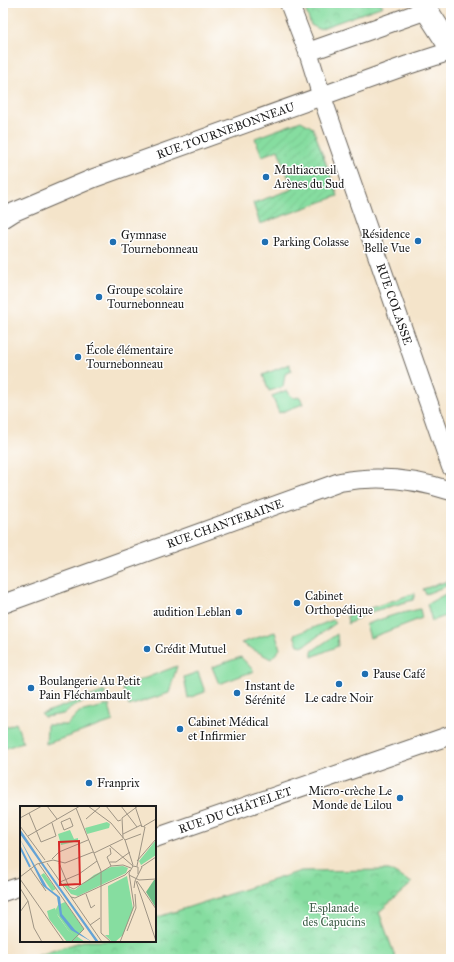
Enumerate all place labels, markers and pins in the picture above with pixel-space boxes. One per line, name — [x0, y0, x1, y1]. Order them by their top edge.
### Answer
place label: Multiaccueil Arènes du Sud — [273, 163, 344, 191]
marker: Multiaccueil Arènes du Sud — [261, 172, 271, 182]
place label: Résidence Belle Vue — [361, 227, 410, 255]
place label: Gymnase Tournebonneau — [121, 228, 199, 256]
place label: Parking Colasse — [273, 235, 349, 250]
marker: Résidence Belle Vue — [413, 236, 423, 246]
marker: Gymnase Tournebonneau — [108, 237, 118, 247]
marker: Parking Colasse — [260, 237, 270, 247]
place label: Groupe scolaire Tournebonneau — [107, 283, 185, 311]
marker: Groupe scolaire Tournebonneau — [94, 292, 104, 302]
place label: École élémentaire Tournebonneau — [86, 341, 173, 371]
marker: École élémentaire Tournebonneau — [73, 352, 83, 362]
place label: Cabinet Orthopédique — [305, 589, 373, 618]
marker: Cabinet Orthopédique — [292, 598, 302, 608]
place label: audition Leblan — [153, 605, 231, 619]
marker: audition Leblan — [234, 607, 244, 617]
place label: Crédit Mutuel — [155, 642, 227, 656]
marker: Crédit Mutuel — [142, 644, 152, 654]
place label: Pause Café — [373, 667, 425, 681]
marker: Pause Café — [360, 669, 370, 679]
place label: Boulangerie Au Petit Pain Fléchambault — [39, 674, 141, 702]
place label: Instant de Sérénité — [245, 679, 295, 707]
marker: Le cadre Noir — [334, 679, 344, 689]
marker: Boulangerie Au Petit Pain Fléchambault — [26, 683, 36, 693]
marker: Instant de Sérénité — [232, 688, 242, 698]
place label: Le cadre Noir — [305, 691, 374, 705]
place label: Cabinet Médical et Infirmier — [188, 715, 269, 743]
marker: Cabinet Médical et Infirmier — [175, 724, 185, 734]
place label: Franprix — [97, 776, 140, 790]
marker: Franprix — [84, 778, 94, 788]
place label: Micro-crèche Le Monde de Lilou — [308, 784, 393, 812]
marker: Micro-crèche Le Monde de Lilou — [395, 793, 405, 803]

